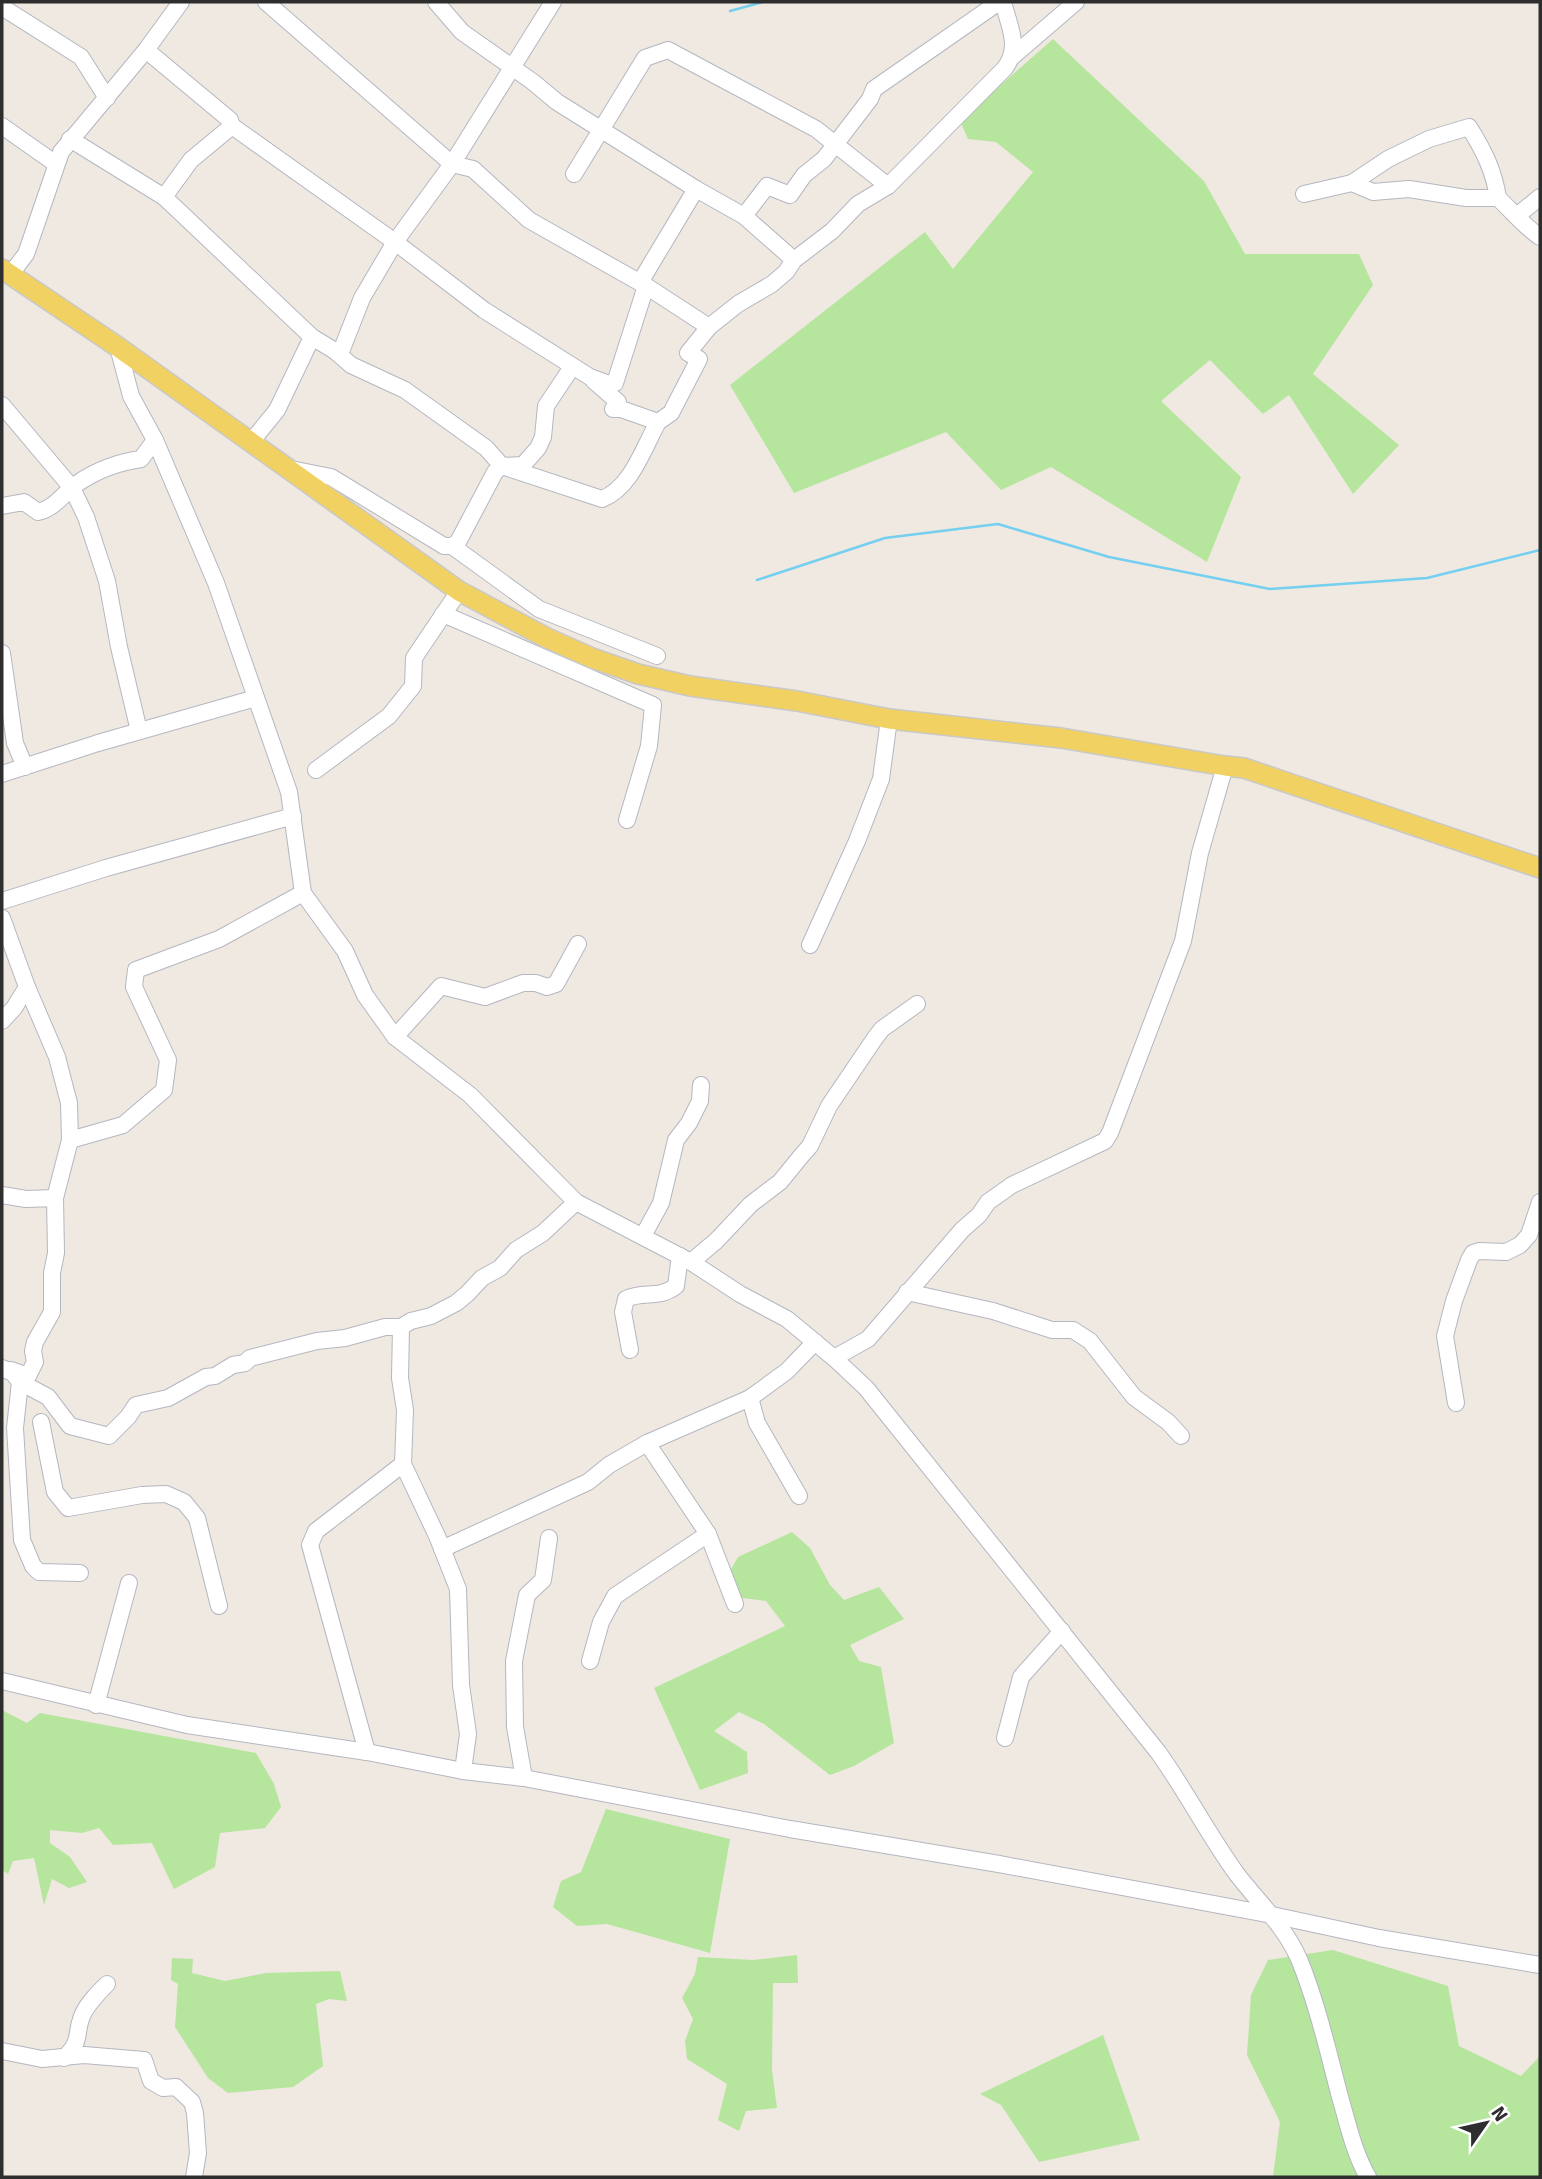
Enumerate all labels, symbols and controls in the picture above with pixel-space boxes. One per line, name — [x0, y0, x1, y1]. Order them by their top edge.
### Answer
north arrow — [1451, 2088, 1521, 2158]
text: N — [1486, 2102, 1513, 2126]

